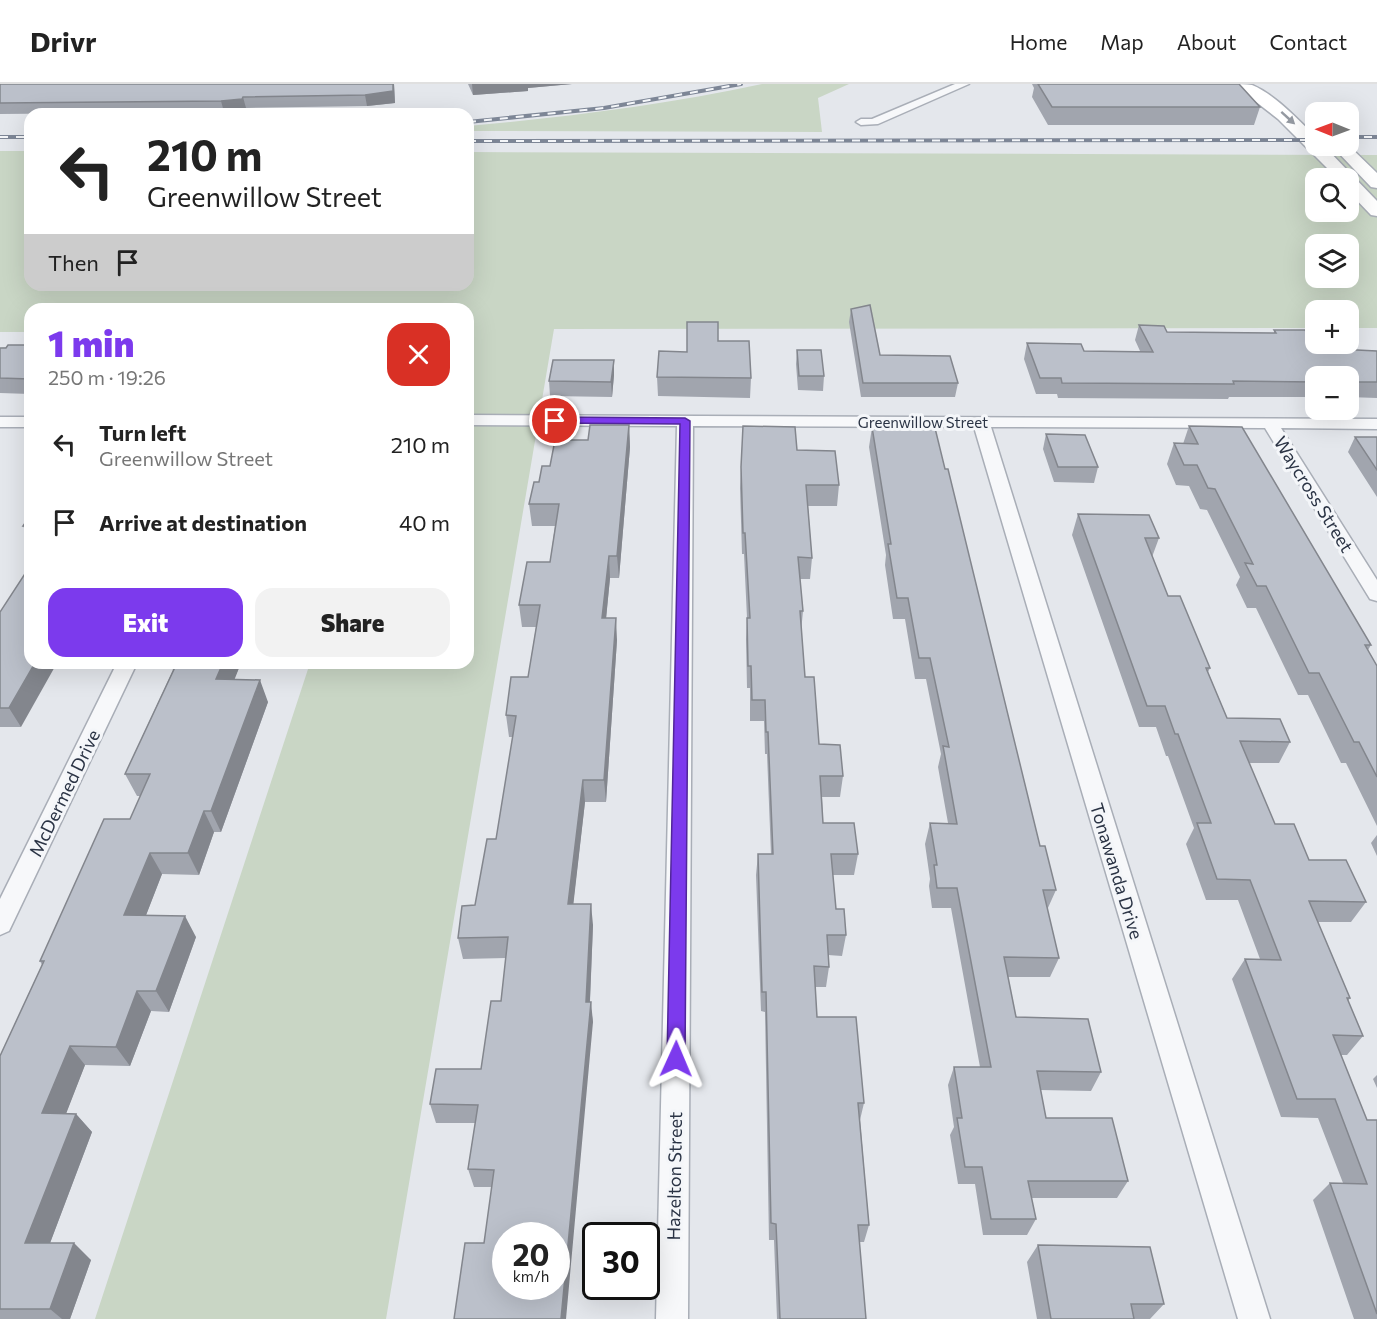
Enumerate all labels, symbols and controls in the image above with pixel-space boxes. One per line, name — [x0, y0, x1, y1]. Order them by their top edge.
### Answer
text: Drivr — [30, 24, 97, 58]
text: Home — [1010, 29, 1067, 54]
text: Map — [1100, 29, 1144, 54]
text: About — [1177, 29, 1236, 54]
text: Contact — [1269, 29, 1347, 54]
north arrow — [1305, 102, 1359, 156]
map controls — [1305, 102, 1359, 420]
one-way arrow — [1280, 111, 1295, 125]
text: 210 m — [147, 128, 262, 180]
icon: left — [48, 132, 126, 210]
button: search — [1305, 168, 1359, 222]
text: Greenwillow Street — [147, 180, 382, 213]
button: layers — [1305, 234, 1359, 288]
icon: arrive — [111, 246, 144, 279]
text: Then — [48, 249, 99, 276]
button: + — [1305, 300, 1359, 354]
text: 1 min — [48, 320, 134, 364]
button: close — [387, 323, 450, 386]
text: 250 m · 19:26 — [48, 365, 166, 389]
button: − — [1305, 366, 1359, 420]
pin — [529, 395, 580, 446]
icon: arrive — [538, 404, 571, 437]
street label: Greenwillow Street — [858, 413, 988, 431]
text: Turn left — [99, 419, 186, 446]
icon: left — [48, 428, 81, 461]
text: 210 m — [391, 431, 450, 458]
street label: Waycross Street — [1270, 432, 1358, 556]
text: Greenwillow Street — [99, 446, 273, 470]
icon: arrive — [48, 506, 81, 539]
text: Arrive at destination — [99, 509, 307, 536]
text: 40 m — [399, 509, 450, 536]
button: Exit — [48, 588, 243, 657]
button: Share — [255, 588, 450, 657]
street label: McDermed Drive — [24, 726, 104, 860]
street label: Tonawanda Drive — [1086, 800, 1148, 942]
position arrow — [644, 1027, 708, 1091]
street label: Hazelton Street — [662, 1112, 686, 1240]
speed limit sign: 30 — [582, 1222, 660, 1300]
text: 20 — [513, 1235, 549, 1272]
text: km/h — [513, 1267, 549, 1285]

